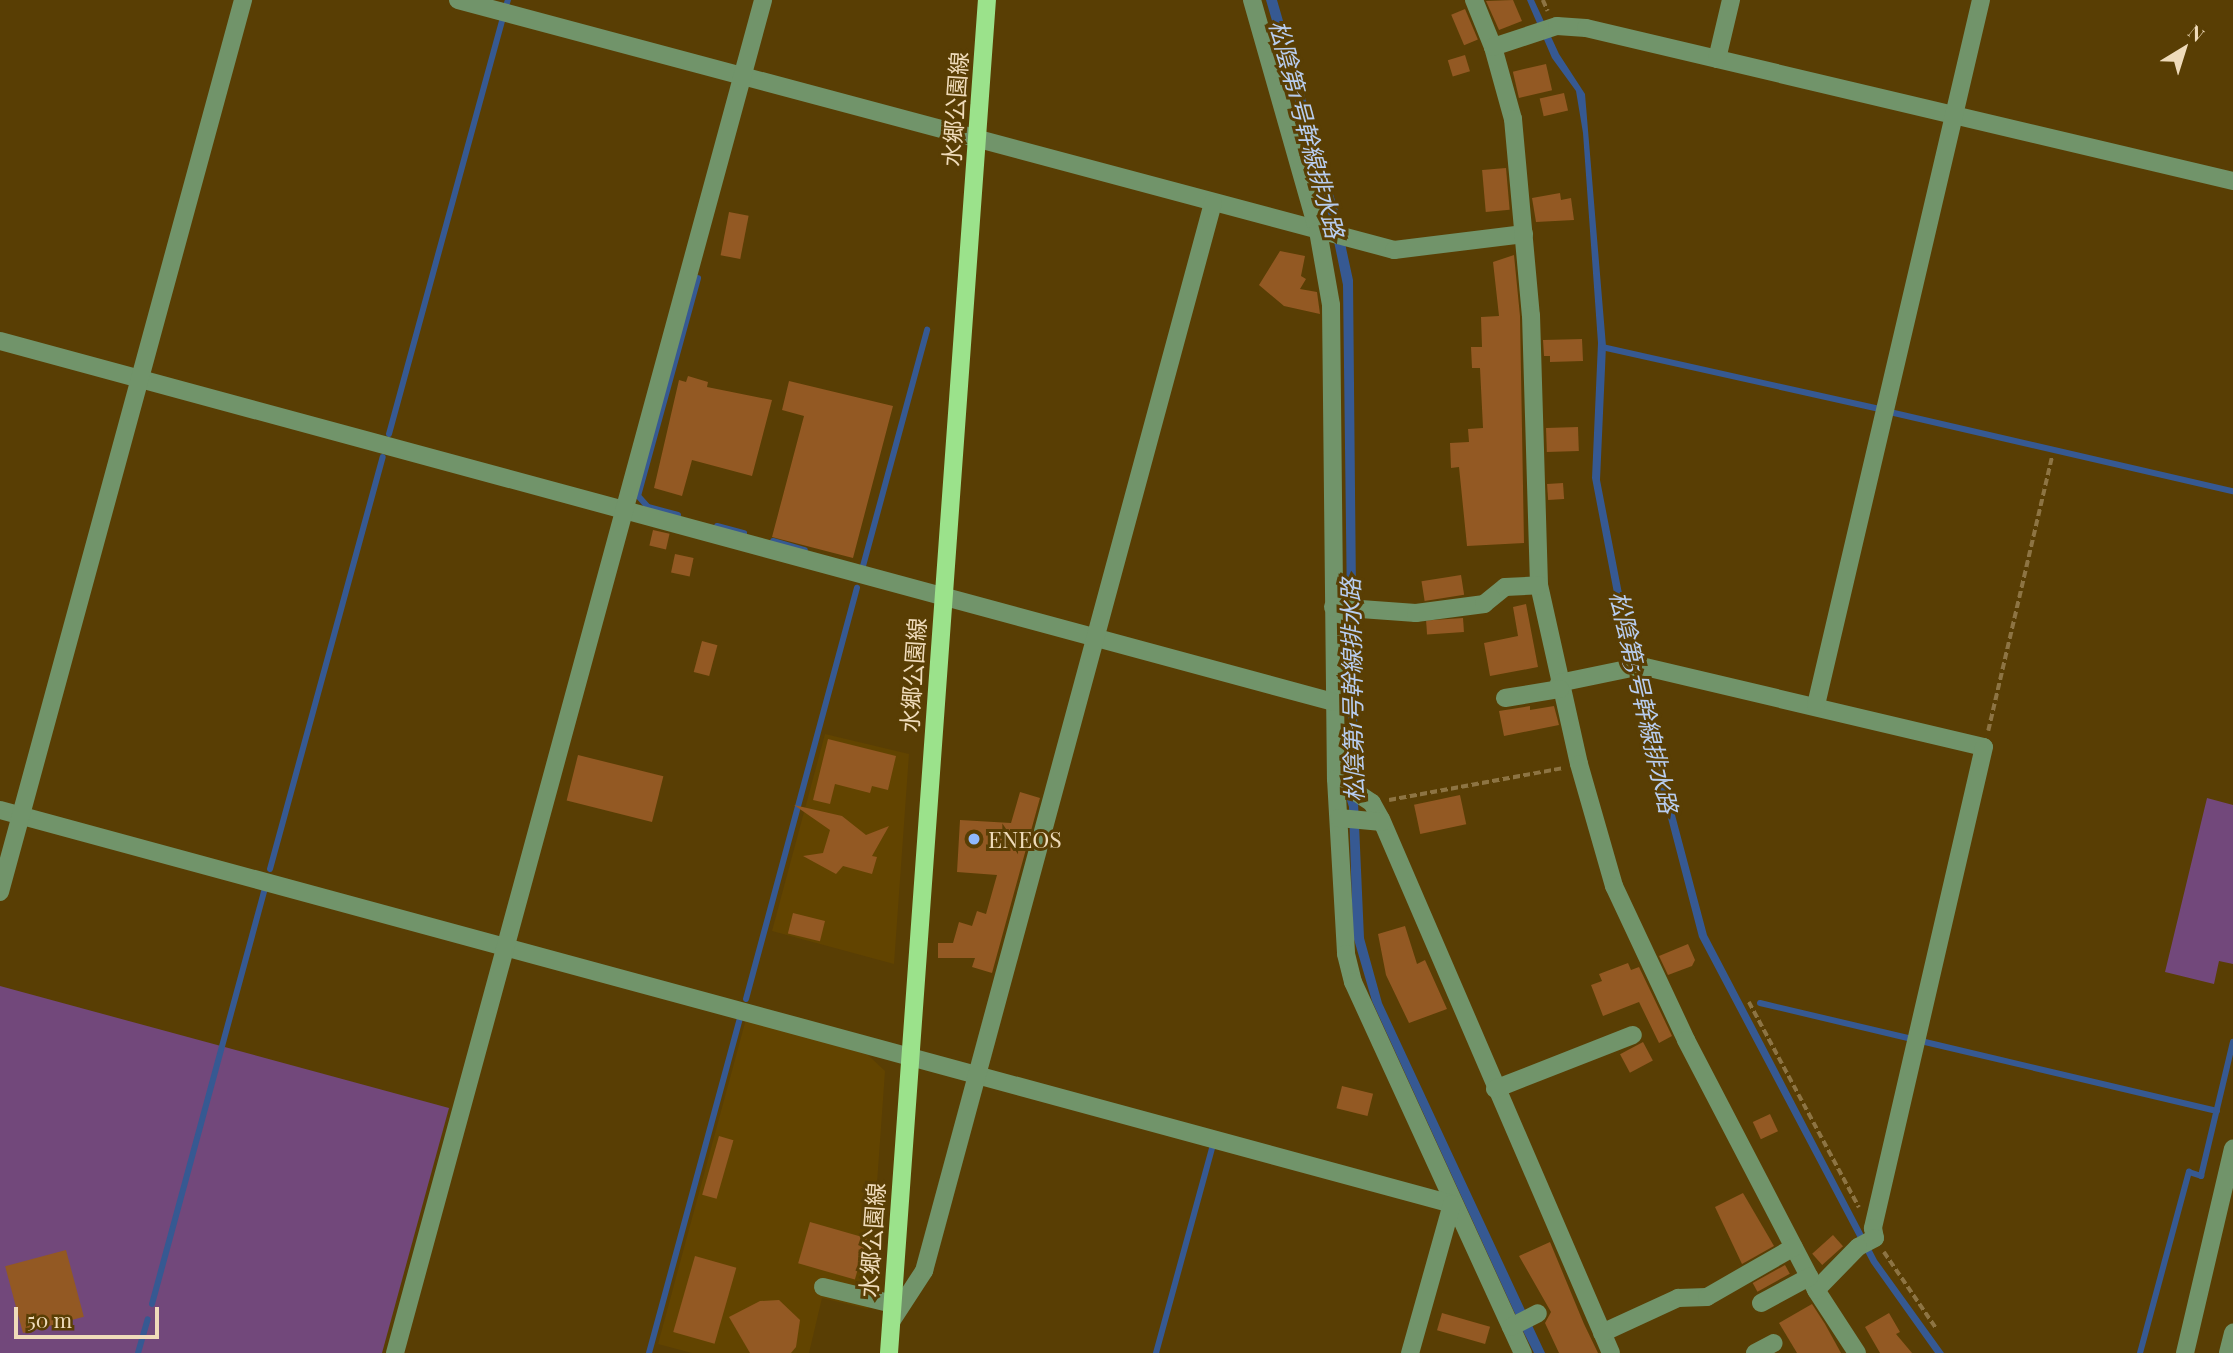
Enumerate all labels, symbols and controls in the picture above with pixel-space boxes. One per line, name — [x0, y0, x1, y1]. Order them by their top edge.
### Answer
north arrow — [2149, 14, 2219, 84]
water label: 松陰第1号幹線排水路 — [1264, 17, 1350, 241]
text: N — [2184, 18, 2210, 47]
street label: 水郷公園線 — [937, 51, 973, 167]
water label: 松陰第1号幹線排水路 — [1336, 578, 1368, 802]
water label: 松陰第5号幹線排水路 — [1604, 588, 1684, 816]
street label: 水郷公園線 — [895, 617, 931, 733]
place label: ENEOS — [988, 825, 1062, 853]
marker: ENEOS — [966, 831, 982, 847]
street label: 水郷公園線 — [854, 1182, 890, 1298]
scale bar — [18, 1294, 163, 1338]
text: 50 m — [27, 1305, 72, 1333]

